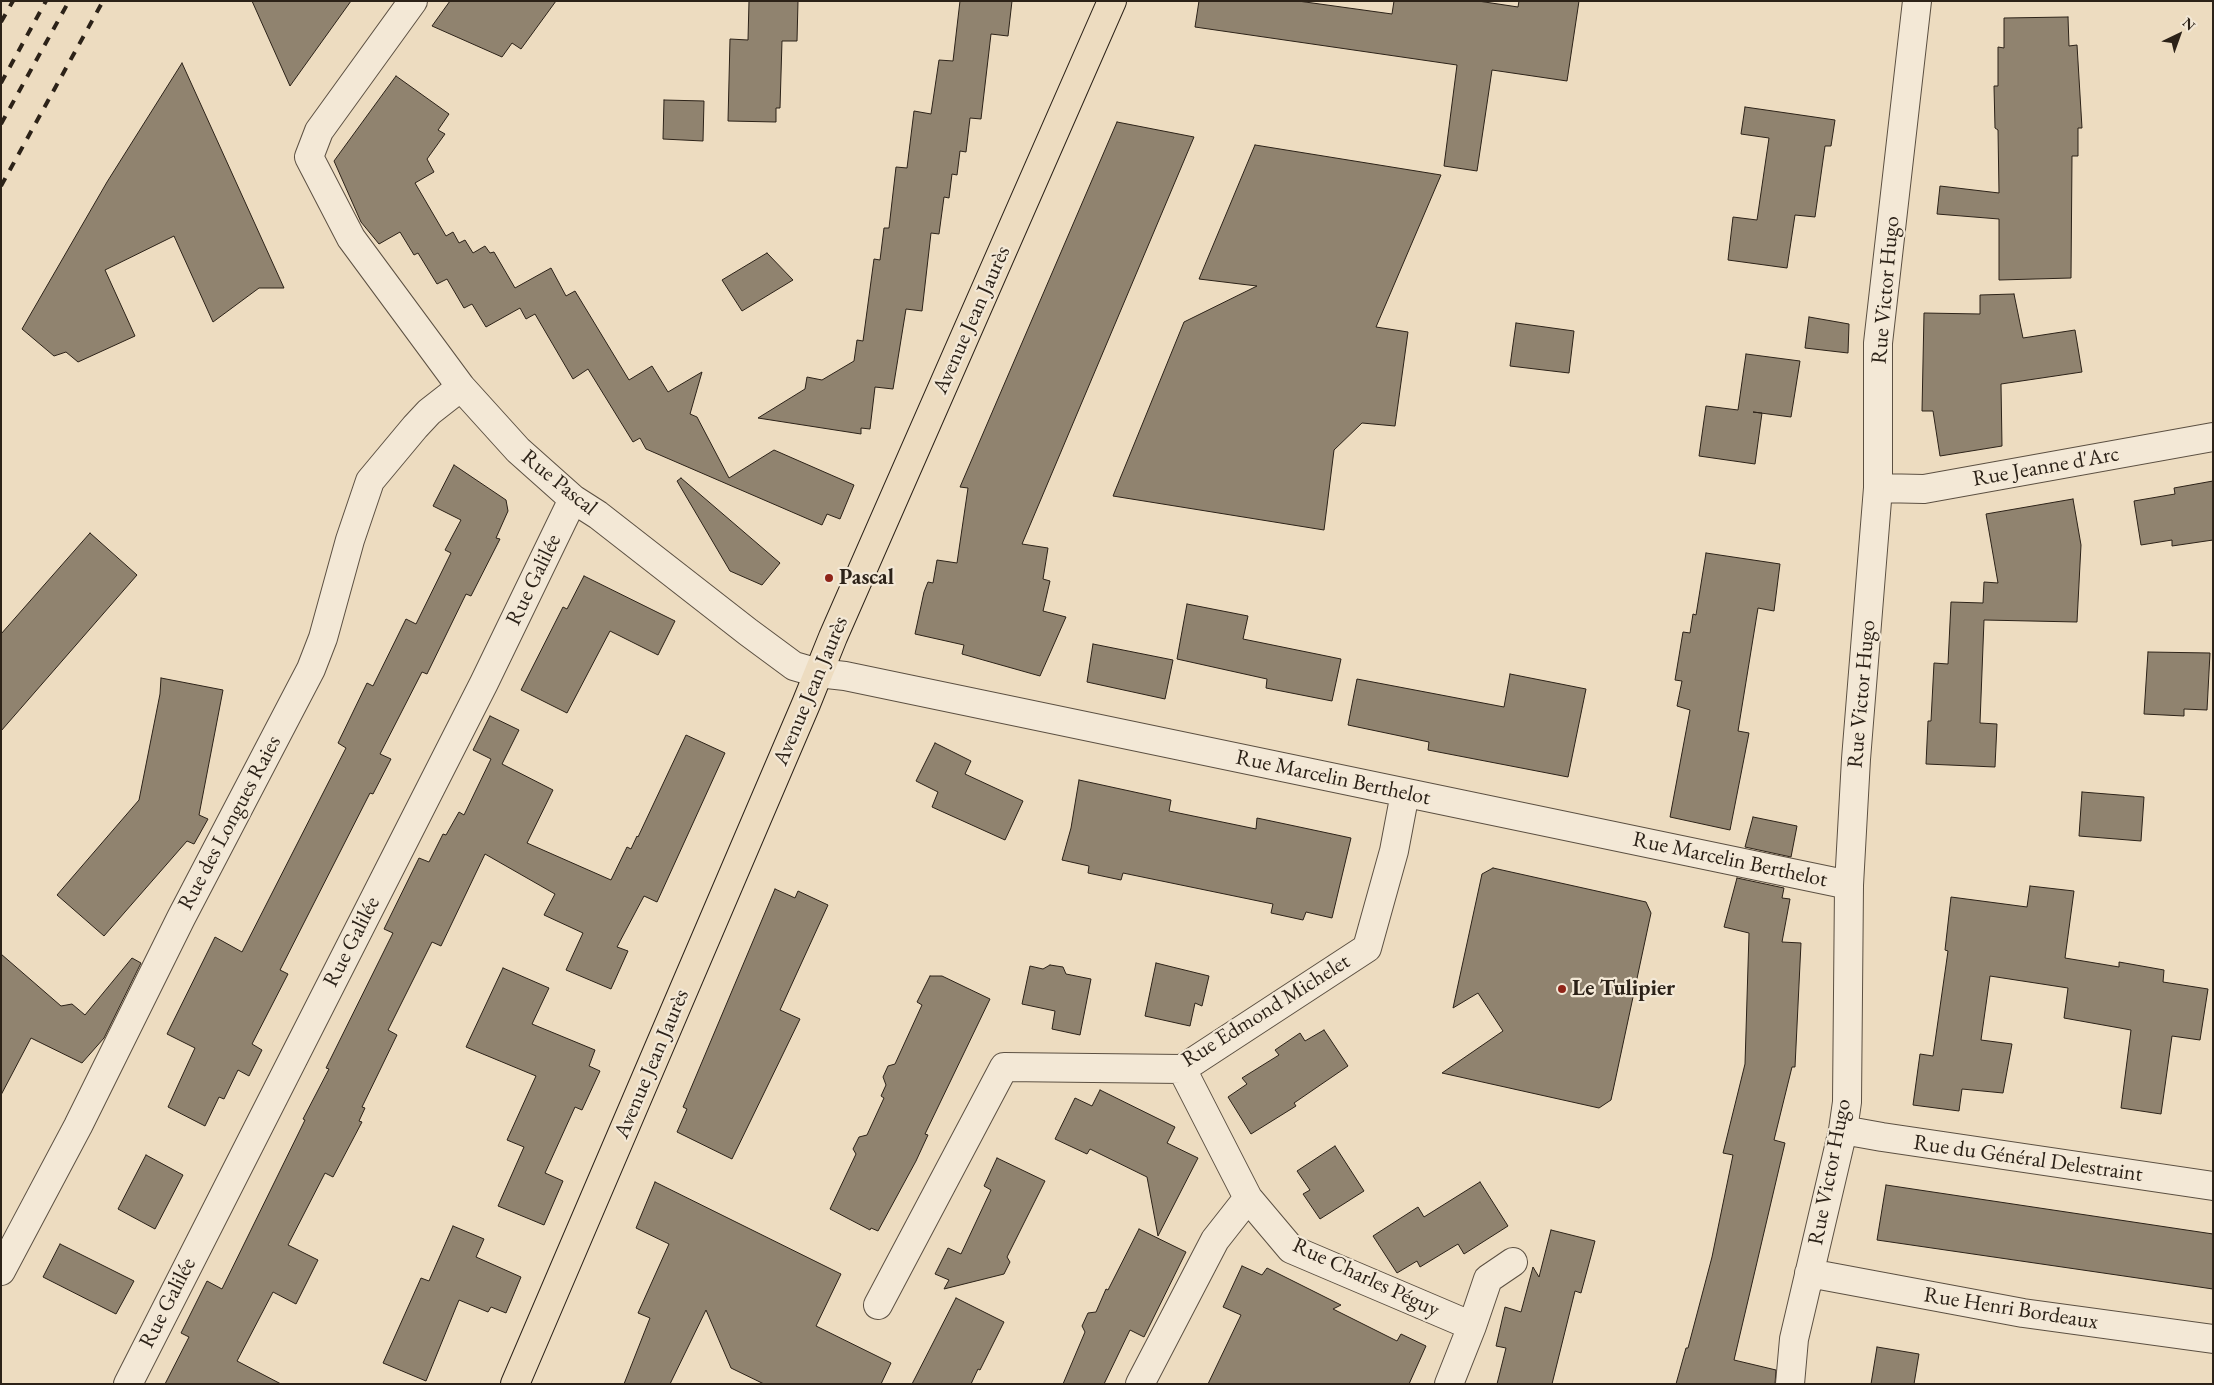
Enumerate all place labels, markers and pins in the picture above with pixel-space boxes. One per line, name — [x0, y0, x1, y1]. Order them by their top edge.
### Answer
place label: Pascal — [839, 565, 894, 591]
marker: Pascal — [823, 572, 835, 584]
place label: Le Tulipier — [1572, 976, 1675, 1002]
marker: Le Tulipier — [1556, 983, 1568, 995]

